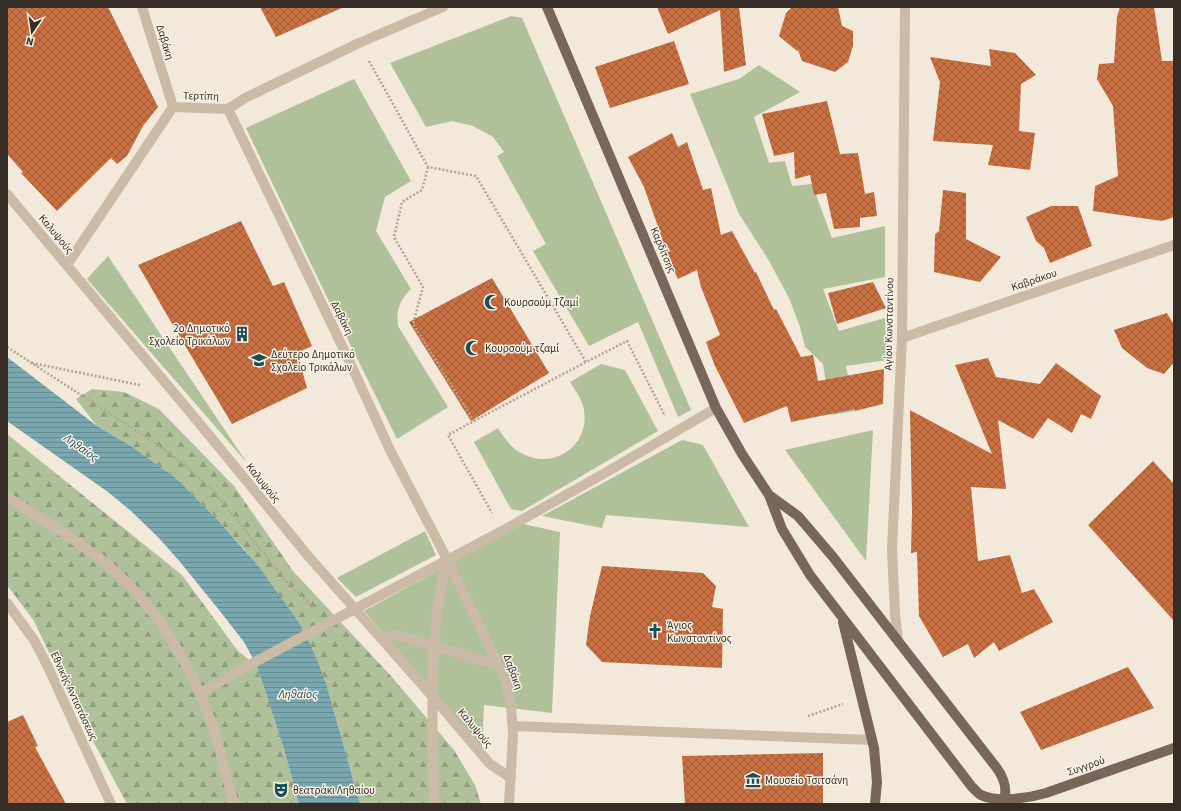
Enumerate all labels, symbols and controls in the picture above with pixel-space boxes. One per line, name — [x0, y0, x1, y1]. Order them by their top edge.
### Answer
north arrow — [12, 12, 52, 52]
street label: Δαβάκη — [153, 22, 178, 62]
text: N — [25, 33, 35, 49]
street label: Τερτίπη — [183, 88, 219, 104]
street label: Καλυψούς — [35, 211, 77, 257]
street label: Καρδίτσης — [647, 225, 679, 276]
street label: Καβράκου — [1009, 265, 1059, 295]
street label: Αγίου Κωνσταντίνου — [881, 277, 897, 371]
mosque icon: Κουρσούμ Τζαμί — [483, 293, 501, 311]
place label: Κουρσούμ Τζαμί — [504, 295, 579, 310]
street label: Δαβάκη — [327, 298, 357, 338]
place label: 2ο Δημοτικό Σχολείο Τρικάλων — [149, 321, 230, 349]
building icon: 2ο Δημοτικό Σχολείο Τρικάλων — [233, 325, 251, 343]
mosque icon: Κουρσούμ τζαμί — [464, 339, 482, 357]
place label: Κουρσούμ τζαμί — [485, 341, 559, 356]
place label: Δεύτερο Δημοτικό Σχολείο Τρικάλων — [271, 347, 355, 375]
school or university icon: Δεύτερο Δημοτικό Σχολείο Τρικάλων — [250, 351, 268, 369]
water label: Ληθαίος — [60, 429, 102, 467]
street label: Καλυψούς — [242, 460, 284, 506]
place label: Άγιος Κωνσταντίνος — [667, 618, 732, 646]
church icon: Άγιος Κωνσταντίνος — [646, 622, 664, 640]
street label: Εθνικής Αντιστάσεως — [47, 649, 101, 743]
street label: Δαβάκη — [500, 652, 526, 692]
water label: Ληθαίος — [278, 686, 318, 703]
street label: Καλυψούς — [454, 705, 496, 751]
street label: Συγγρού — [1065, 753, 1107, 779]
museum icon: Μουσείο Τσιτσάνη — [744, 771, 762, 789]
place label: Μουσείο Τσιτσάνη — [765, 773, 848, 788]
theatre icon: θεατράκι Ληθαίου — [272, 781, 290, 799]
place label: θεατράκι Ληθαίου — [293, 783, 375, 798]

